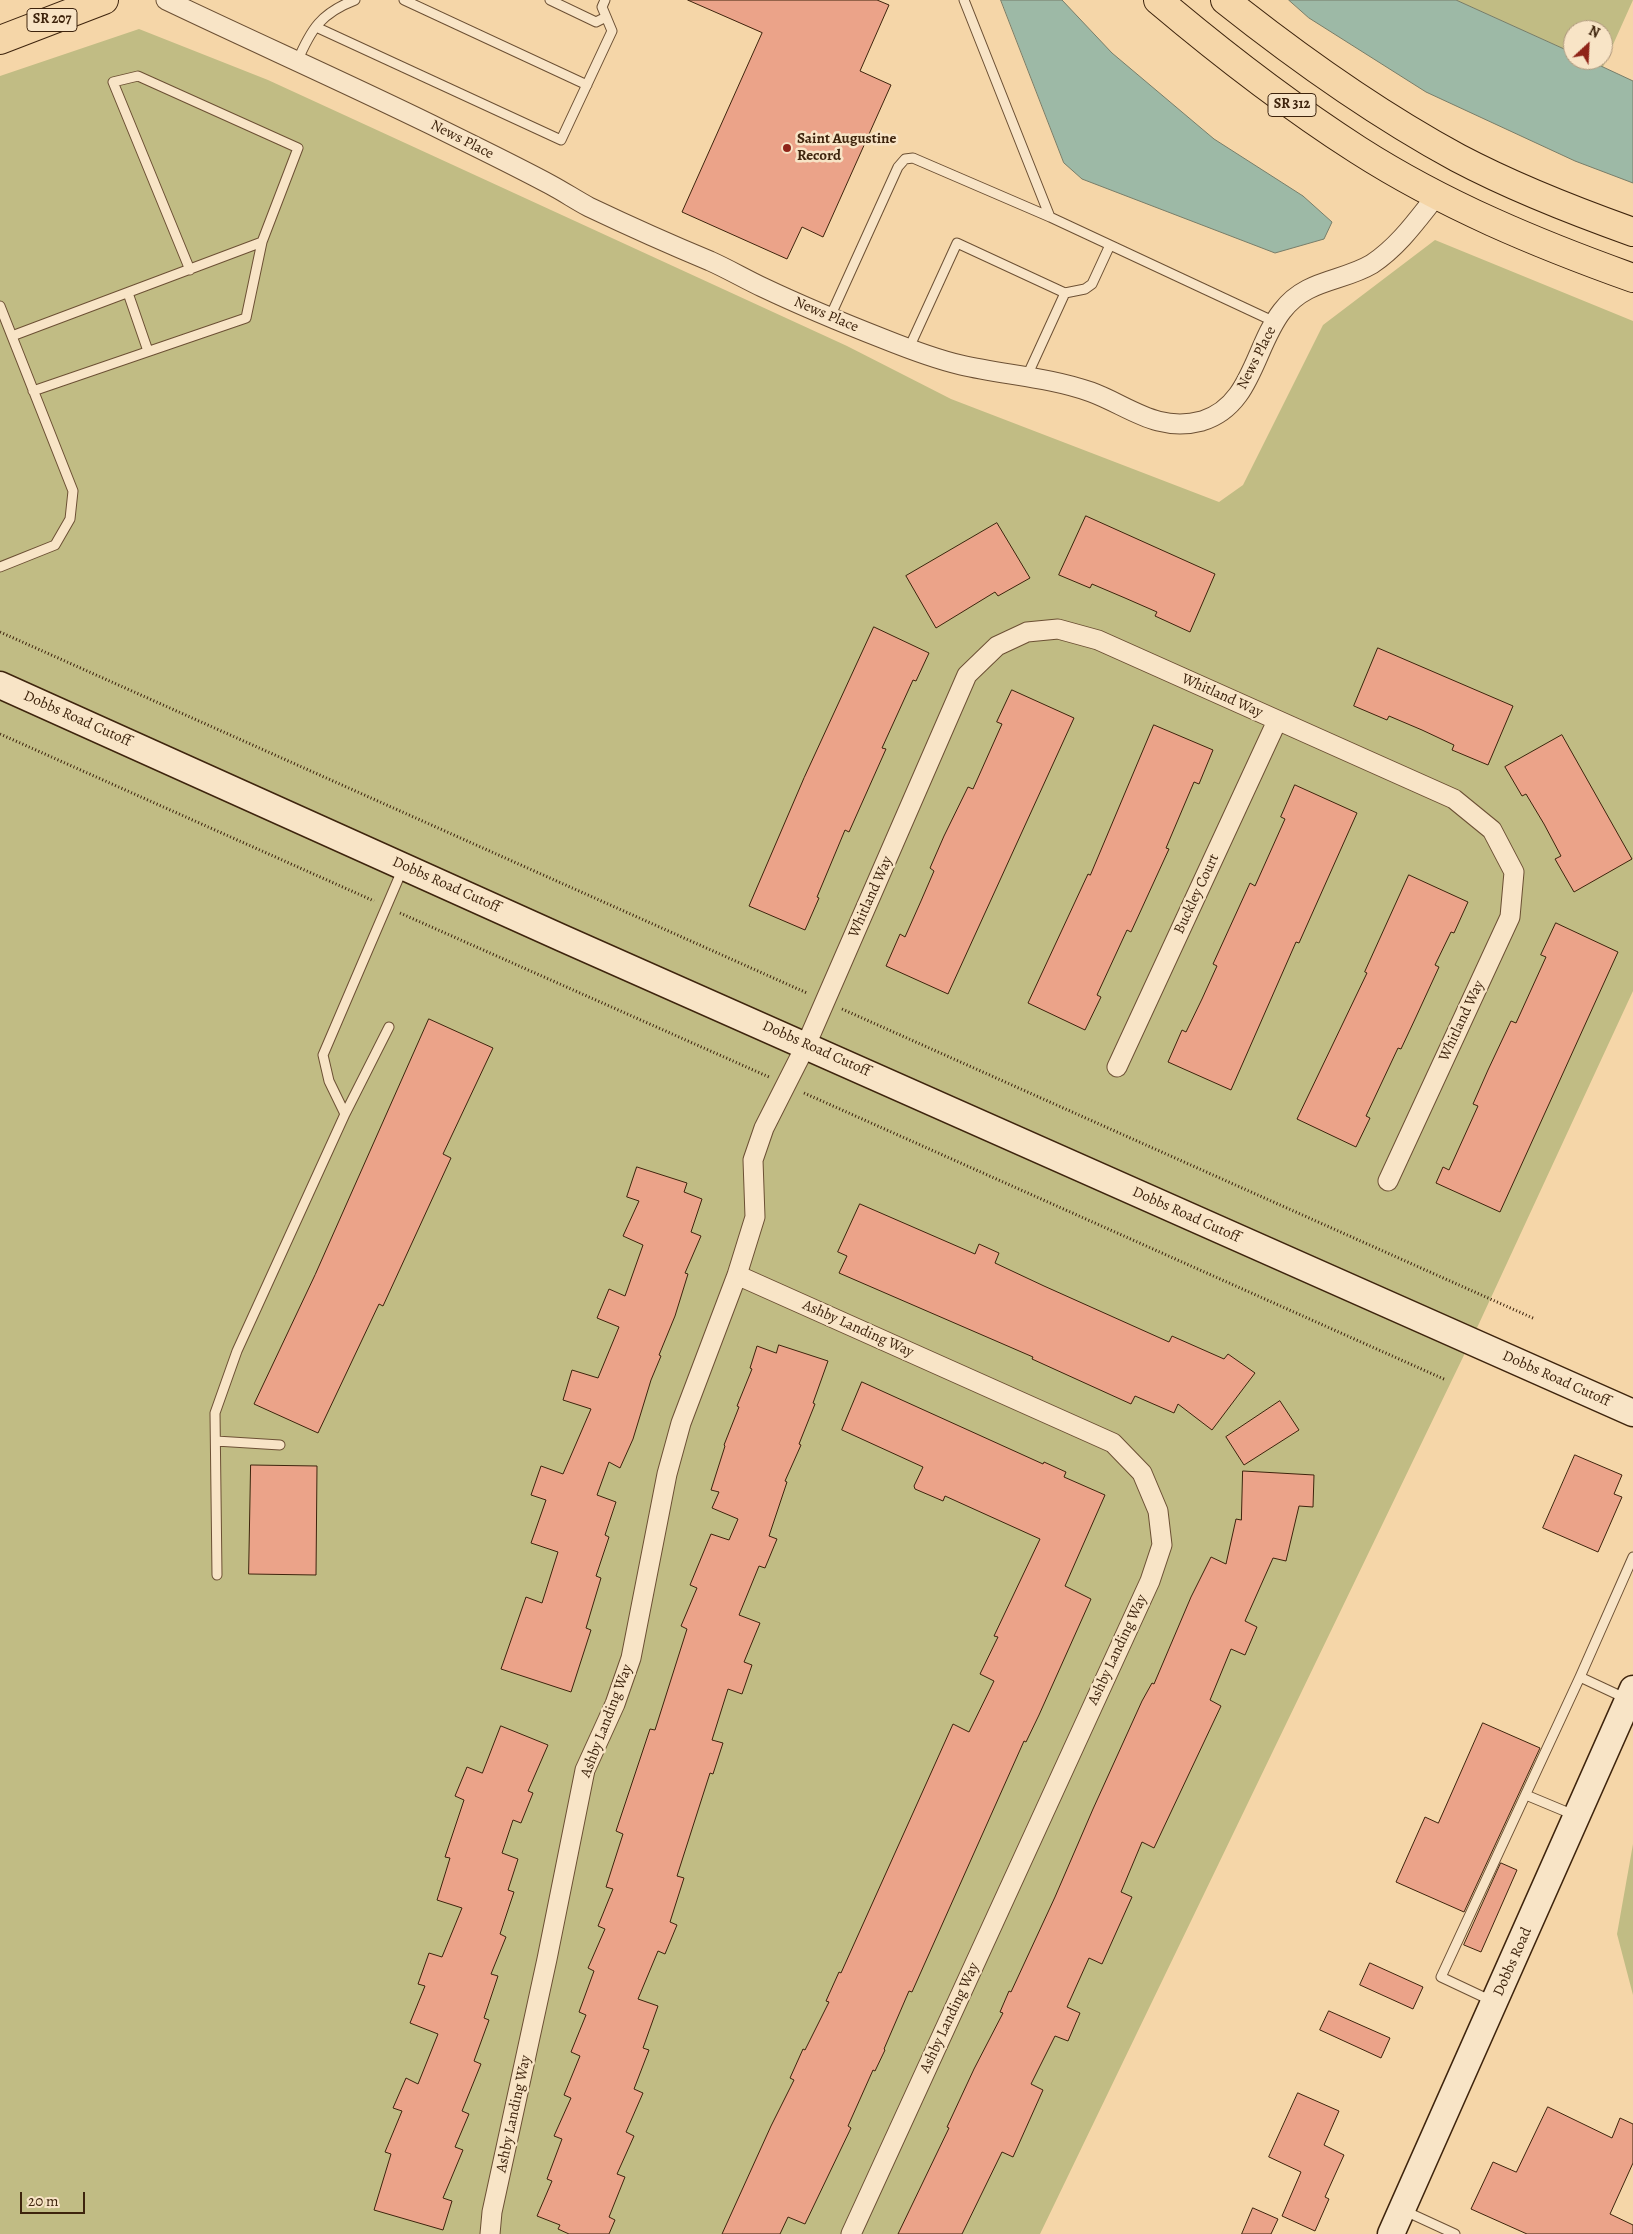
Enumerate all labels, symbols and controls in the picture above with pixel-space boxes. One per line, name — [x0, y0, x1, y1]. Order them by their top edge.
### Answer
road number: SR 207 — [27, 8, 77, 32]
north arrow — [1563, 20, 1613, 70]
text: N — [1585, 21, 1603, 43]
road number: SR 312 — [1268, 94, 1316, 116]
street label: News Place — [427, 116, 497, 164]
place label: Saint Augustine Record — [797, 130, 896, 165]
marker: Saint Augustine Record — [781, 142, 793, 154]
street label: News Place — [791, 293, 861, 337]
street label: News Place — [1233, 323, 1281, 393]
street label: Whitland Way — [1179, 670, 1265, 722]
street label: Dobbs Road Cutoff — [20, 687, 134, 751]
street label: Buckley Court — [1171, 851, 1223, 937]
street label: Dobbs Road Cutoff — [389, 853, 503, 917]
street label: Whitland Way — [845, 854, 897, 940]
street label: Whitland Way — [1435, 978, 1489, 1064]
street label: Dobbs Road Cutoff — [759, 1017, 873, 1081]
street label: Dobbs Road Cutoff — [1129, 1183, 1243, 1247]
street label: Ashby Landing Way — [800, 1296, 916, 1362]
street label: Dobbs Road Cutoff — [1499, 1347, 1613, 1411]
street label: Ashby Landing Way — [1085, 1592, 1151, 1708]
street label: Ashby Landing Way — [577, 1662, 637, 1780]
street label: Dobbs Road — [1490, 1925, 1536, 1999]
street label: Ashby Landing Way — [917, 1960, 983, 2076]
street label: Ashby Landing Way — [493, 2054, 535, 2174]
scale bar — [22, 2182, 88, 2214]
text: 20 m — [28, 2191, 59, 2211]

